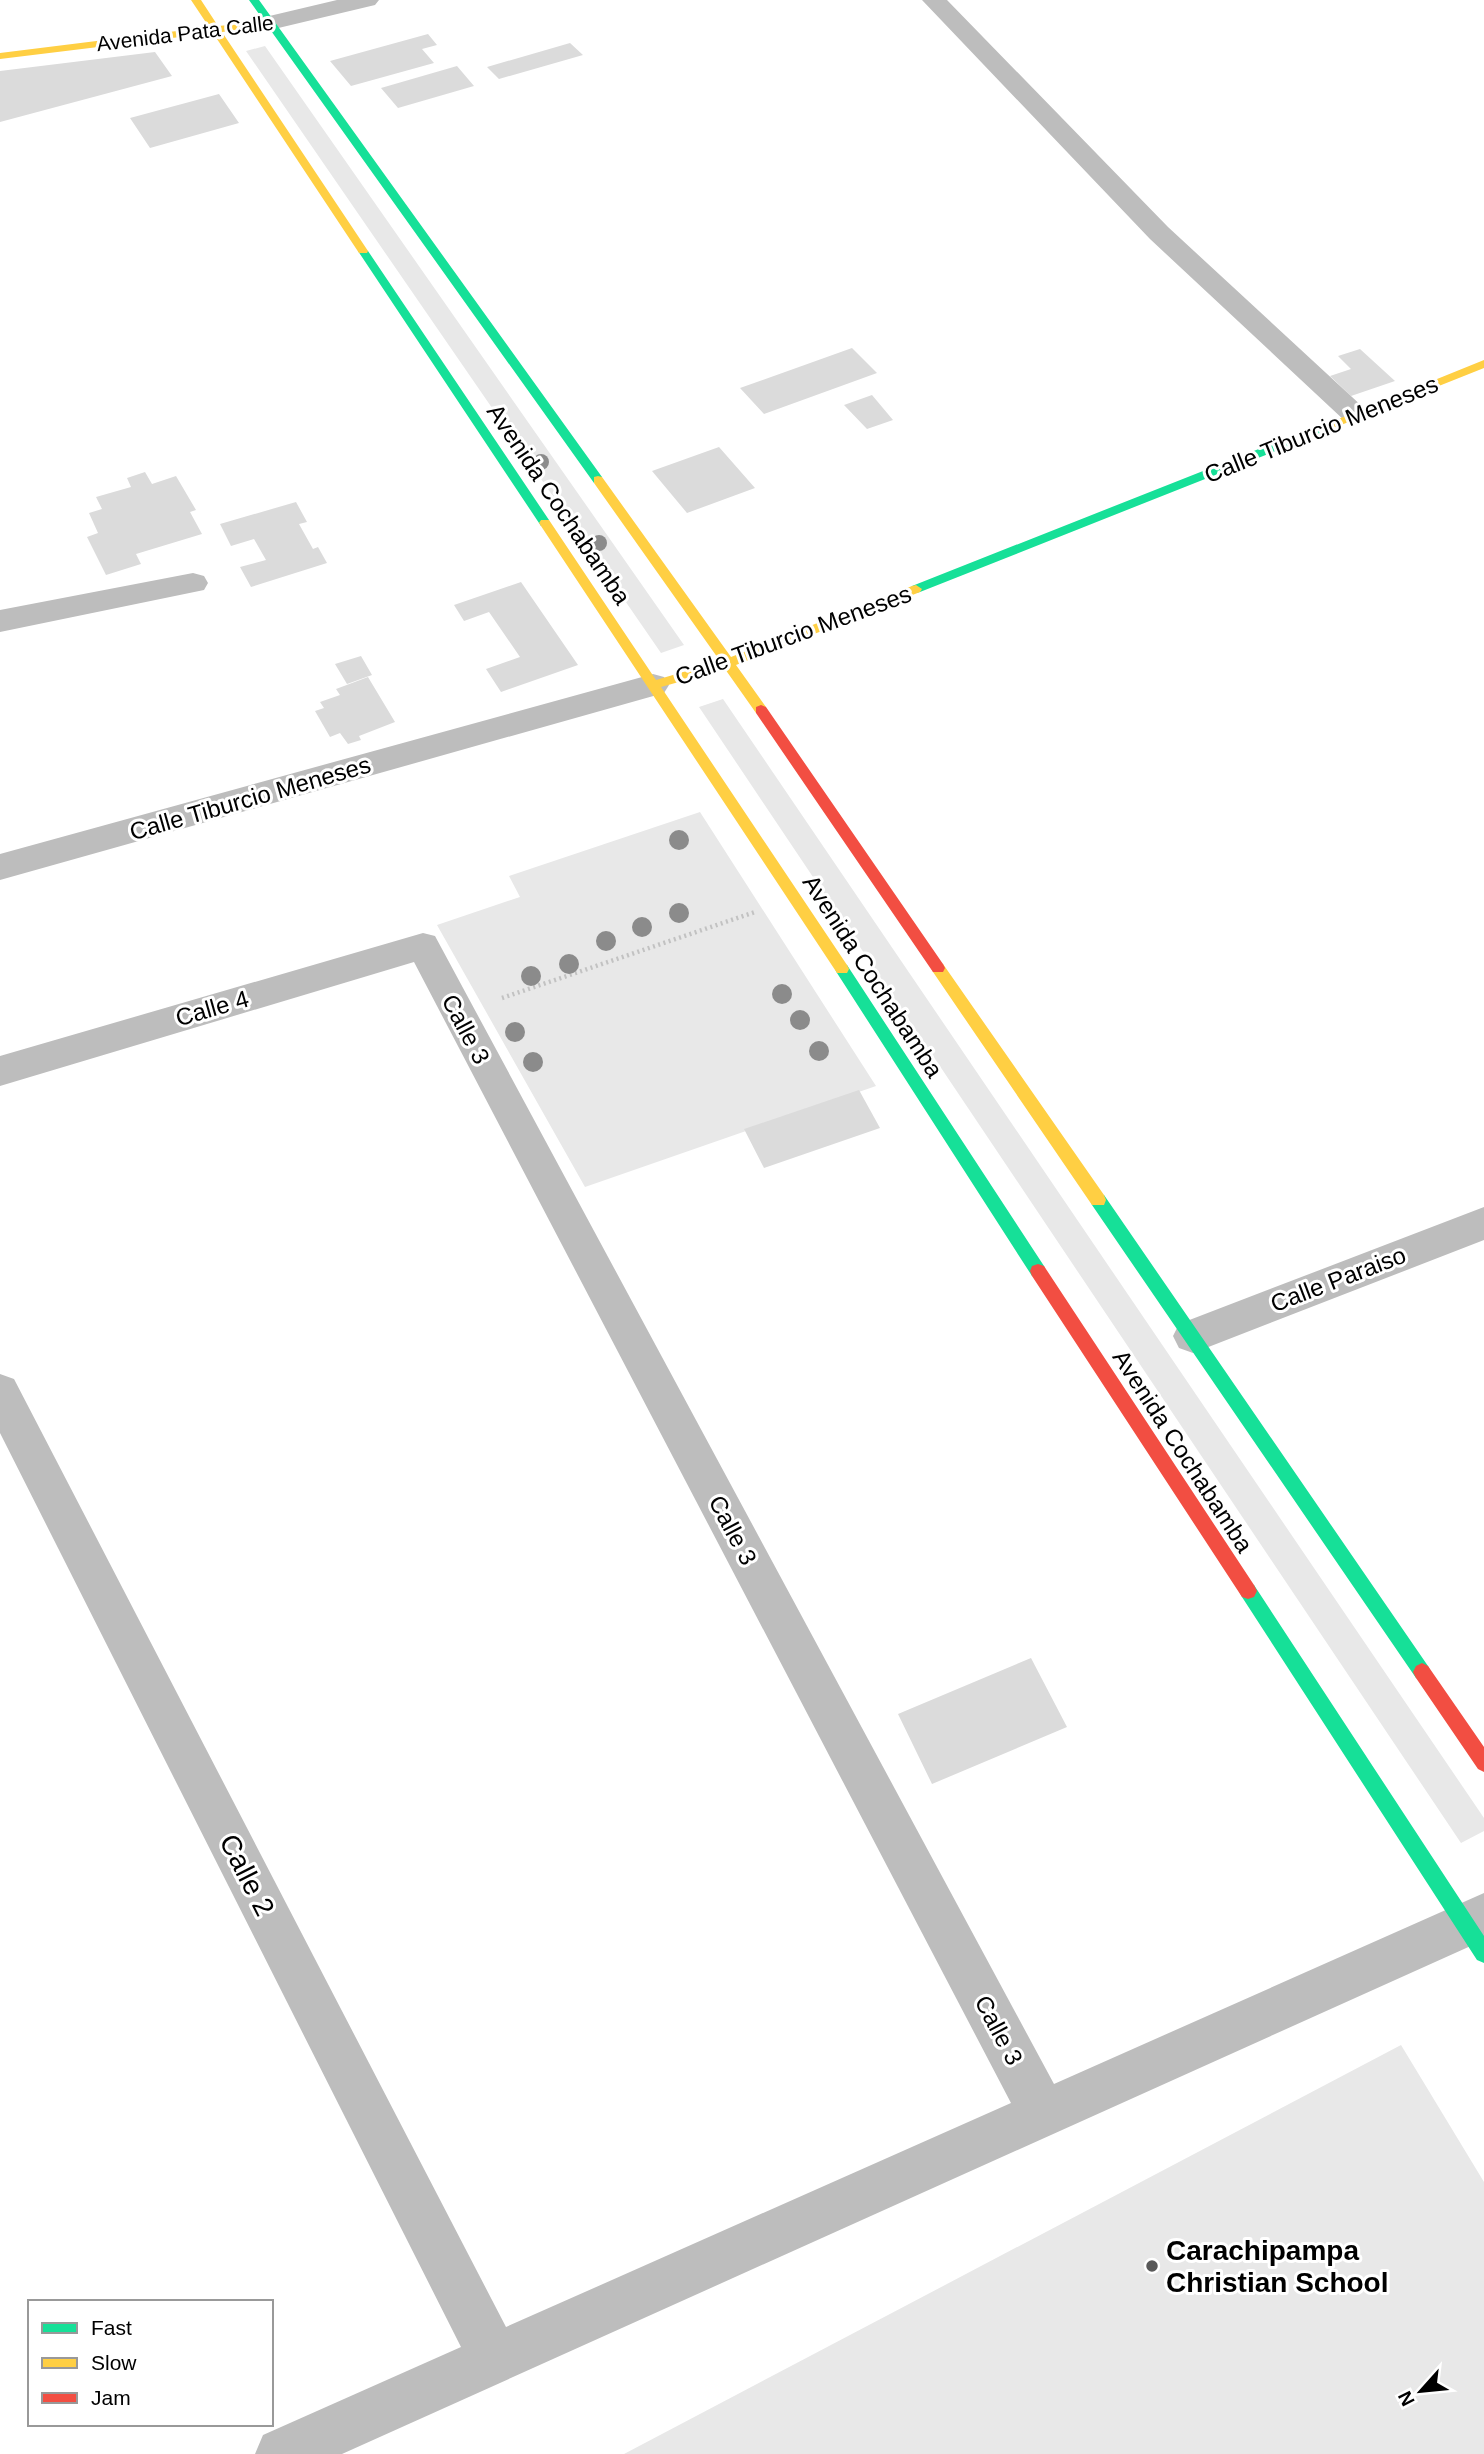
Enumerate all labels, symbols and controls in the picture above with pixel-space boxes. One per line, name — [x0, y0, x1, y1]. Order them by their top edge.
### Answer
street label: Avenida Pata Calle — [95, 11, 275, 55]
street label: Calle Tiburcio Meneses — [1200, 370, 1442, 488]
street label: Avenida Cochabamba — [482, 399, 636, 610]
street label: Calle Tiburcio Meneses — [671, 580, 915, 690]
street label: Calle Tiburcio Meneses — [126, 751, 374, 845]
street label: Avenida Cochabamba — [797, 870, 949, 1083]
street label: Calle 4 — [172, 985, 252, 1031]
street label: Calle 3 — [437, 990, 495, 1068]
street label: Calle Paraiso — [1267, 1241, 1409, 1317]
street label: Avenida Cochabamba — [1107, 1345, 1259, 1558]
street label: Calle 3 — [704, 1491, 762, 1569]
street label: Calle 2 — [213, 1829, 281, 1921]
street label: Calle 3 — [970, 1991, 1028, 2069]
place label: Carachipampa Christian School — [1166, 2235, 1388, 2298]
marker: Carachipampa Christian School — [1144, 2258, 1160, 2274]
legend — [28, 2300, 273, 2426]
text: Fast — [91, 2316, 132, 2339]
text: Slow — [91, 2351, 137, 2374]
north arrow — [1386, 2356, 1456, 2426]
text: Jam — [91, 2386, 131, 2409]
text: N — [1394, 2388, 1419, 2409]

